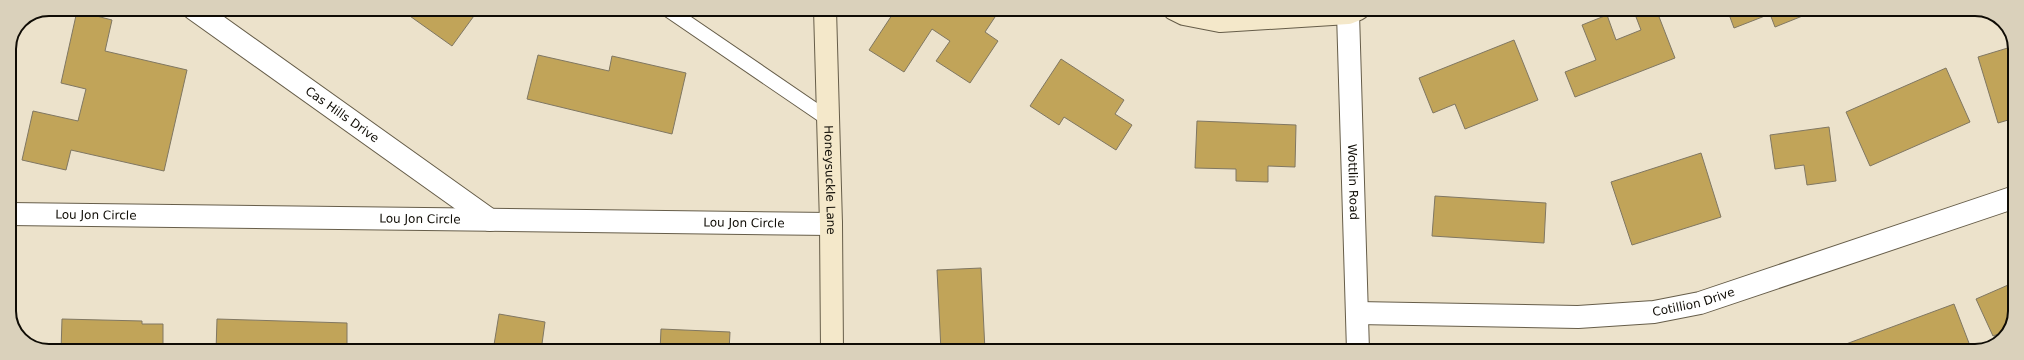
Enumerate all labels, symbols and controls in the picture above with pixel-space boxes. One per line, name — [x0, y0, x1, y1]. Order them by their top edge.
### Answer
street label: Cas Hills Drive — [303, 84, 382, 146]
street label: Honeysuckle Lane — [821, 125, 838, 235]
street label: Wottlin Road — [1345, 144, 1361, 220]
street label: Lou Jon Circle — [55, 208, 137, 223]
street label: Lou Jon Circle — [379, 212, 461, 226]
street label: Lou Jon Circle — [703, 215, 785, 230]
street label: Cotillion Drive — [1651, 285, 1737, 319]

